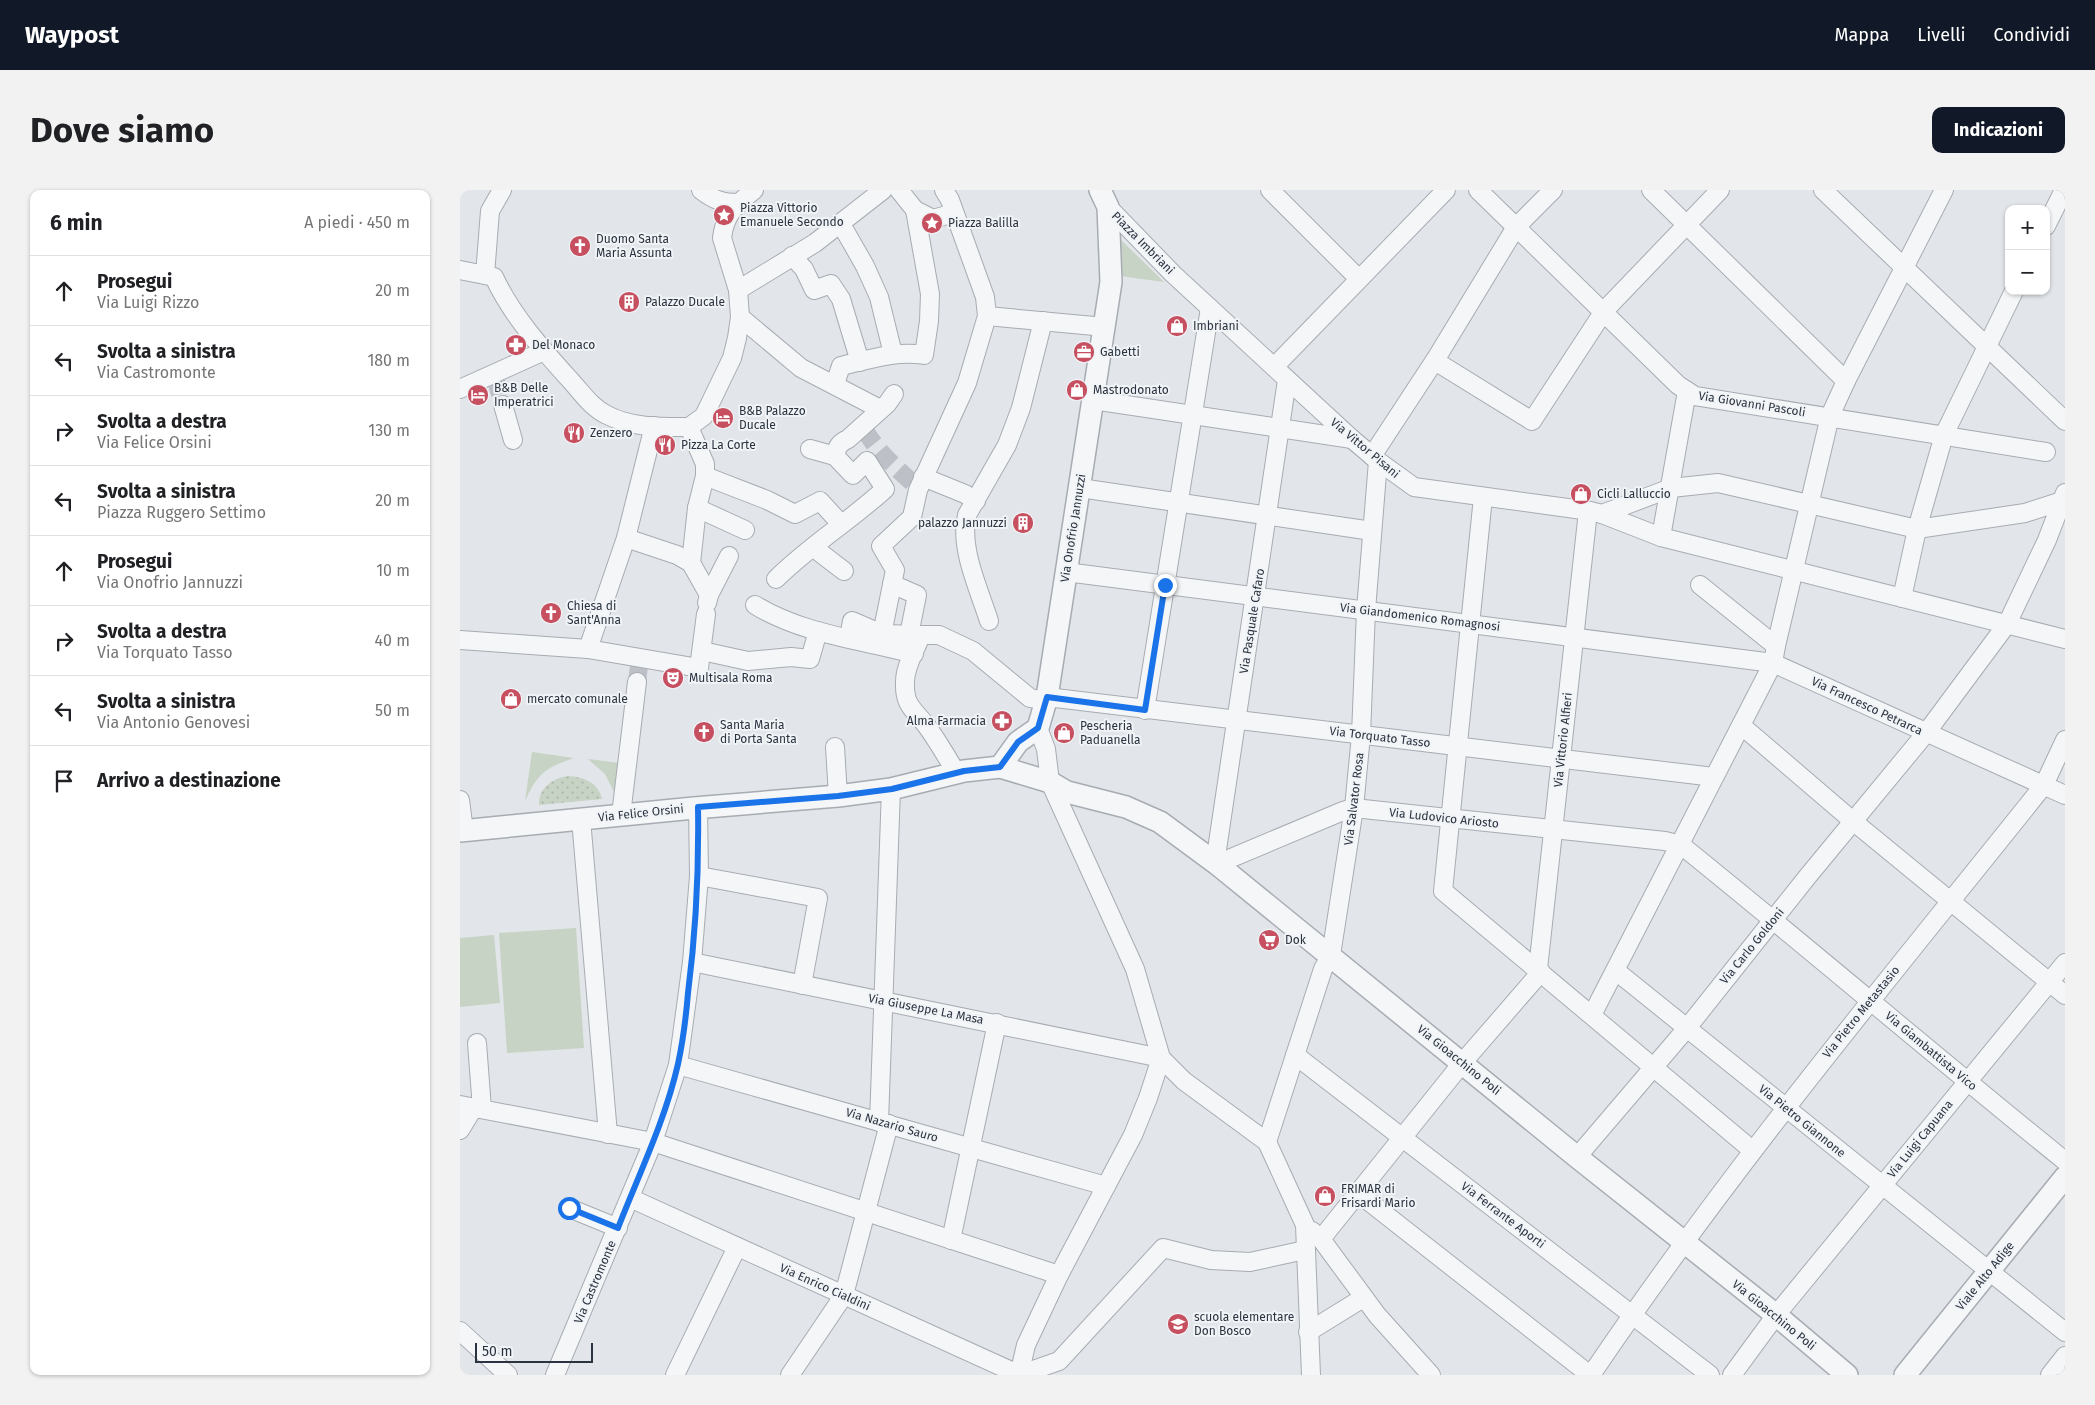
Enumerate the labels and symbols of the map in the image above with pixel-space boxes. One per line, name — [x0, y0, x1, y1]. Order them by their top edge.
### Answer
place label: Piazza Vittorio Emanuele Secondo — [740, 201, 844, 229]
place icon: Piazza Vittorio Emanuele Secondo — [712, 203, 736, 227]
street label: Piazza Imbriani — [1109, 209, 1177, 277]
place icon: Piazza Balilla — [920, 211, 944, 235]
place label: Piazza Balilla — [948, 216, 1019, 230]
place label: Duomo Santa Maria Assunta — [596, 232, 672, 260]
church icon: Duomo Santa Maria Assunta — [568, 234, 592, 258]
building icon: Palazzo Ducale — [617, 290, 641, 314]
place label: Palazzo Ducale — [645, 295, 725, 309]
shop icon: Imbriani — [1165, 314, 1189, 338]
place label: Imbriani — [1193, 319, 1239, 333]
pharmacy icon: Del Monaco — [504, 333, 528, 357]
place label: Del Monaco — [532, 338, 595, 352]
office icon: Gabetti — [1072, 340, 1096, 364]
place label: Gabetti — [1100, 345, 1140, 359]
shop icon: Mastrodonato — [1065, 378, 1089, 402]
place label: B&B Delle Imperatrici — [494, 381, 554, 409]
hotel icon: B&B Delle Imperatrici — [466, 383, 490, 407]
place label: Mastrodonato — [1093, 383, 1169, 397]
street label: Via Giovanni Pascoli — [1697, 389, 1807, 419]
place label: B&B Palazzo Ducale — [739, 404, 806, 432]
hotel icon: B&B Palazzo Ducale — [711, 406, 735, 430]
street label: Via Vittor Pisani — [1328, 415, 1402, 481]
restaurant icon: Zenzero — [562, 421, 586, 445]
place label: Zenzero — [590, 426, 633, 440]
restaurant icon: Pizza La Corte — [653, 433, 677, 457]
place label: Pizza La Corte — [681, 438, 756, 452]
street label: Via Onofrio Jannuzzi — [1058, 473, 1088, 583]
shop icon: Cicli Lalluccio — [1569, 482, 1593, 506]
place label: Cicli Lalluccio — [1597, 487, 1671, 501]
building icon: palazzo Jannuzzi — [1011, 511, 1035, 535]
place label: palazzo Jannuzzi — [918, 516, 1007, 530]
street label: Via Pasquale Cafaro — [1237, 567, 1267, 675]
route end — [1154, 574, 1177, 597]
place label: Chiesa di Sant'Anna — [567, 599, 621, 627]
street label: Via Giandomenico Romagnosi — [1339, 600, 1501, 634]
church icon: Chiesa di Sant'Anna — [539, 601, 563, 625]
theatre icon: Multisala Roma — [661, 666, 685, 690]
place label: Multisala Roma — [689, 671, 773, 685]
street label: Via Francesco Petrarca — [1809, 674, 1925, 738]
shop icon: mercato comunale — [499, 687, 523, 711]
place label: mercato comunale — [527, 692, 628, 706]
street label: Via Vittorio Alfieri — [1551, 692, 1575, 788]
pharmacy icon: Alma Farmacia — [990, 709, 1014, 733]
place label: Alma Farmacia — [907, 714, 986, 728]
place label: Santa Maria di Porta Santa — [720, 718, 797, 746]
place label: Pescheria Paduanella — [1080, 719, 1141, 747]
church icon: Santa Maria di Porta Santa — [692, 720, 716, 744]
shop icon: Pescheria Paduanella — [1052, 721, 1076, 745]
street label: Via Torquato Tasso — [1329, 724, 1431, 750]
street label: Via Salvator Rosa — [1341, 752, 1367, 846]
street label: Via Felice Orsini — [597, 802, 685, 824]
street label: Via Ludovico Ariosto — [1388, 805, 1500, 831]
street label: Via Carlo Goldoni — [1717, 905, 1787, 987]
supermarket icon: Dok — [1257, 928, 1281, 952]
place label: Dok — [1285, 933, 1307, 947]
street label: Via Pietro Metastasio — [1820, 963, 1902, 1061]
street label: Via Giuseppe La Masa — [867, 991, 985, 1027]
street label: Via Giambattista Vico — [1882, 1009, 1980, 1093]
street label: Via Gioacchino Poli — [1414, 1022, 1504, 1098]
street label: Via Pietro Giannone — [1756, 1082, 1848, 1160]
street label: Via Luigi Capuana — [1884, 1097, 1956, 1181]
street label: Via Nazario Sauro — [844, 1105, 940, 1145]
street label: Via Ferrante Aporti — [1458, 1179, 1548, 1251]
place label: FRIMAR di Frisardi Mario — [1341, 1182, 1415, 1210]
shop icon: FRIMAR di Frisardi Mario — [1313, 1184, 1337, 1208]
route start — [558, 1197, 581, 1220]
street label: Via Castromonte — [571, 1238, 619, 1326]
street label: Viale Alto Adige — [1953, 1239, 2017, 1313]
street label: Via Enrico Cialdini — [778, 1261, 872, 1313]
street label: Via Gioacchino Poli — [1729, 1277, 1819, 1353]
place label: scuola elementare Don Bosco — [1194, 1310, 1294, 1338]
school or university icon: scuola elementare Don Bosco — [1166, 1312, 1190, 1336]
scale bar — [475, 1340, 592, 1363]

